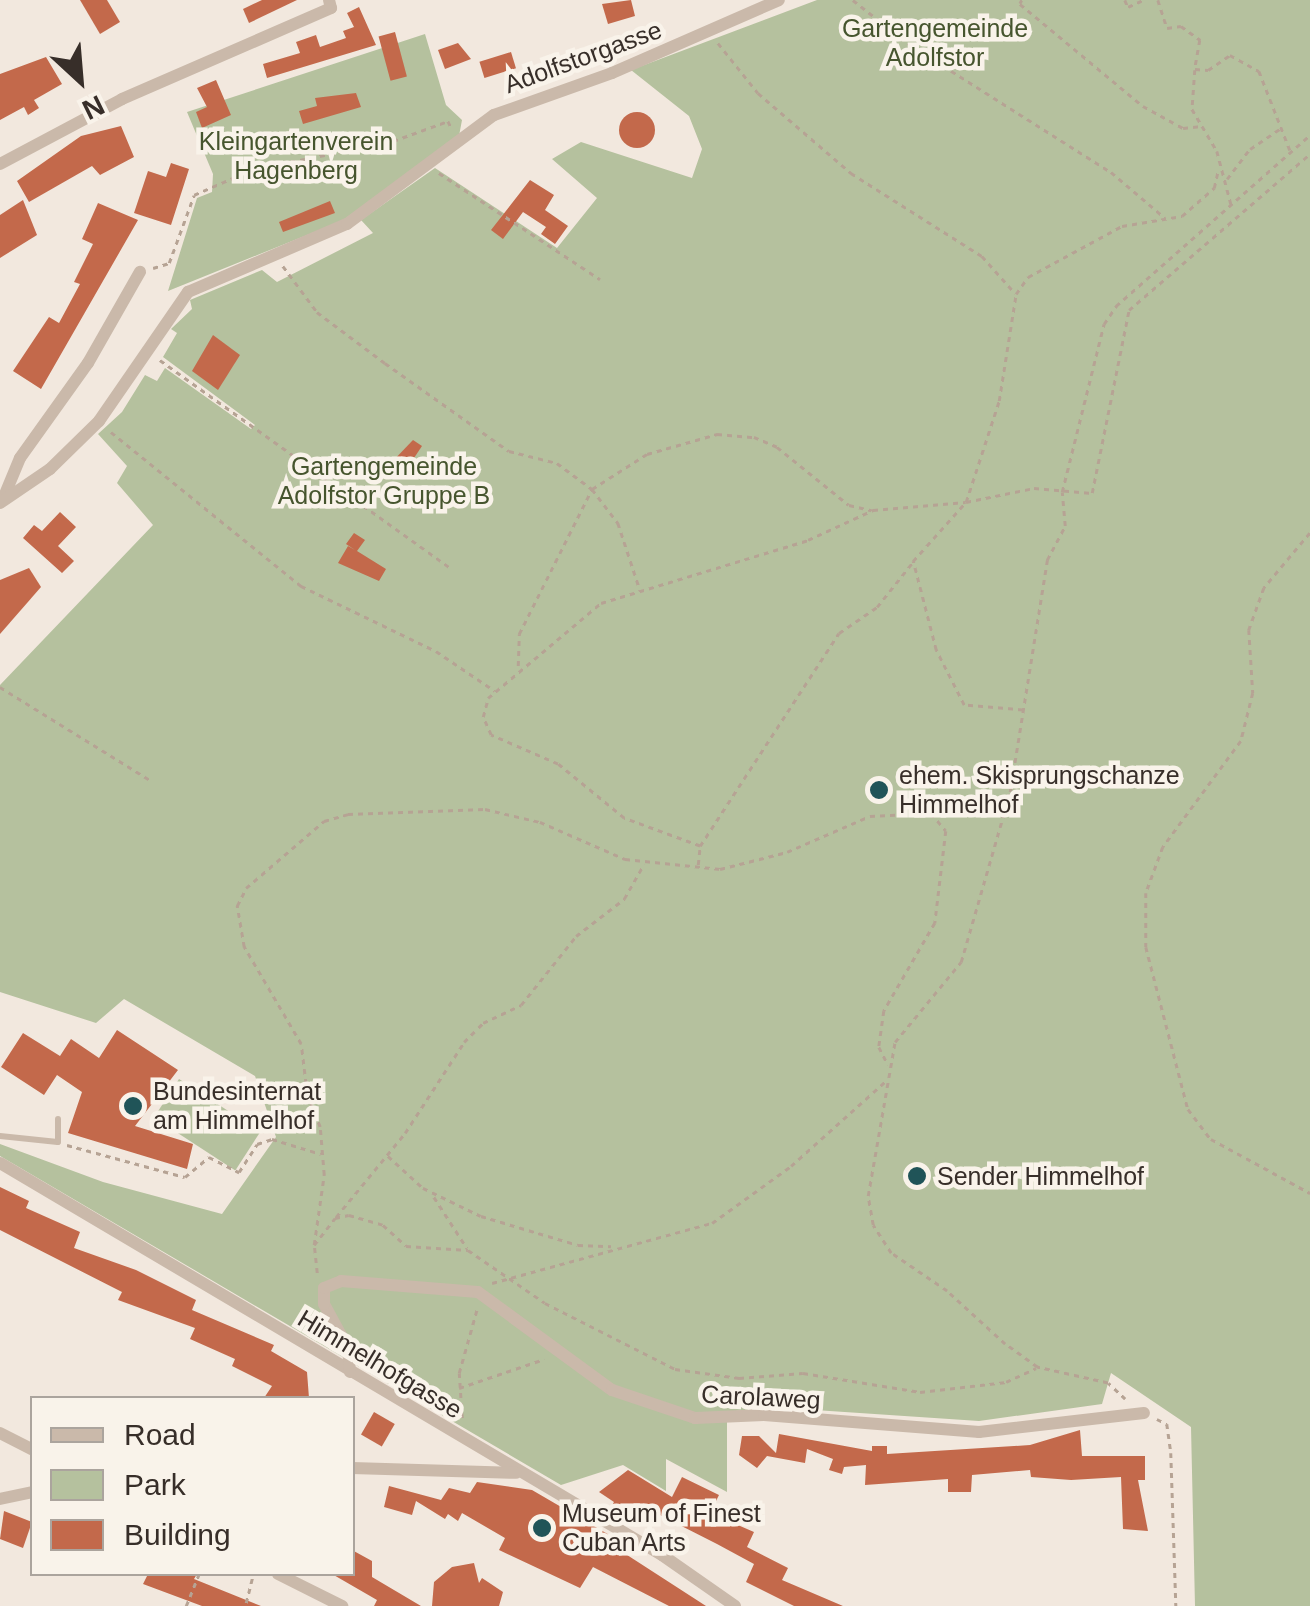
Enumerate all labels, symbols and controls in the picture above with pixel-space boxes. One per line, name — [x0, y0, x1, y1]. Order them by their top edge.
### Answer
park label: Gartengemeinde Adolfstor — [842, 14, 1028, 73]
street label: Adolfstorgasse — [500, 15, 666, 99]
north arrow — [30, 30, 130, 130]
text: N — [77, 89, 109, 126]
park label: Kleingartenverein Hagenberg — [199, 127, 393, 186]
park label: Gartengemeinde Adolfstor Gruppe B — [278, 452, 490, 511]
place label: ehem. Skisprungschanze Himmelhof — [899, 761, 1180, 820]
marker: ehem. Skisprungschanze Himmelhof — [868, 779, 890, 801]
place label: Bundesinternat am Himmelhof — [153, 1077, 321, 1136]
marker: Bundesinternat am Himmelhof — [122, 1095, 144, 1117]
place label: Sender Himmelhof — [937, 1161, 1144, 1191]
marker: Sender Himmelhof — [906, 1165, 928, 1187]
street label: Himmelhofgasse — [292, 1303, 468, 1425]
street label: Carolaweg — [701, 1379, 821, 1415]
legend — [30, 1396, 355, 1576]
text: Road — [124, 1418, 196, 1451]
text: Park — [124, 1468, 186, 1501]
place label: Museum of Finest Cuban Arts — [562, 1499, 761, 1558]
marker: Museum of Finest Cuban Arts — [531, 1517, 553, 1539]
text: Building — [124, 1518, 231, 1551]

